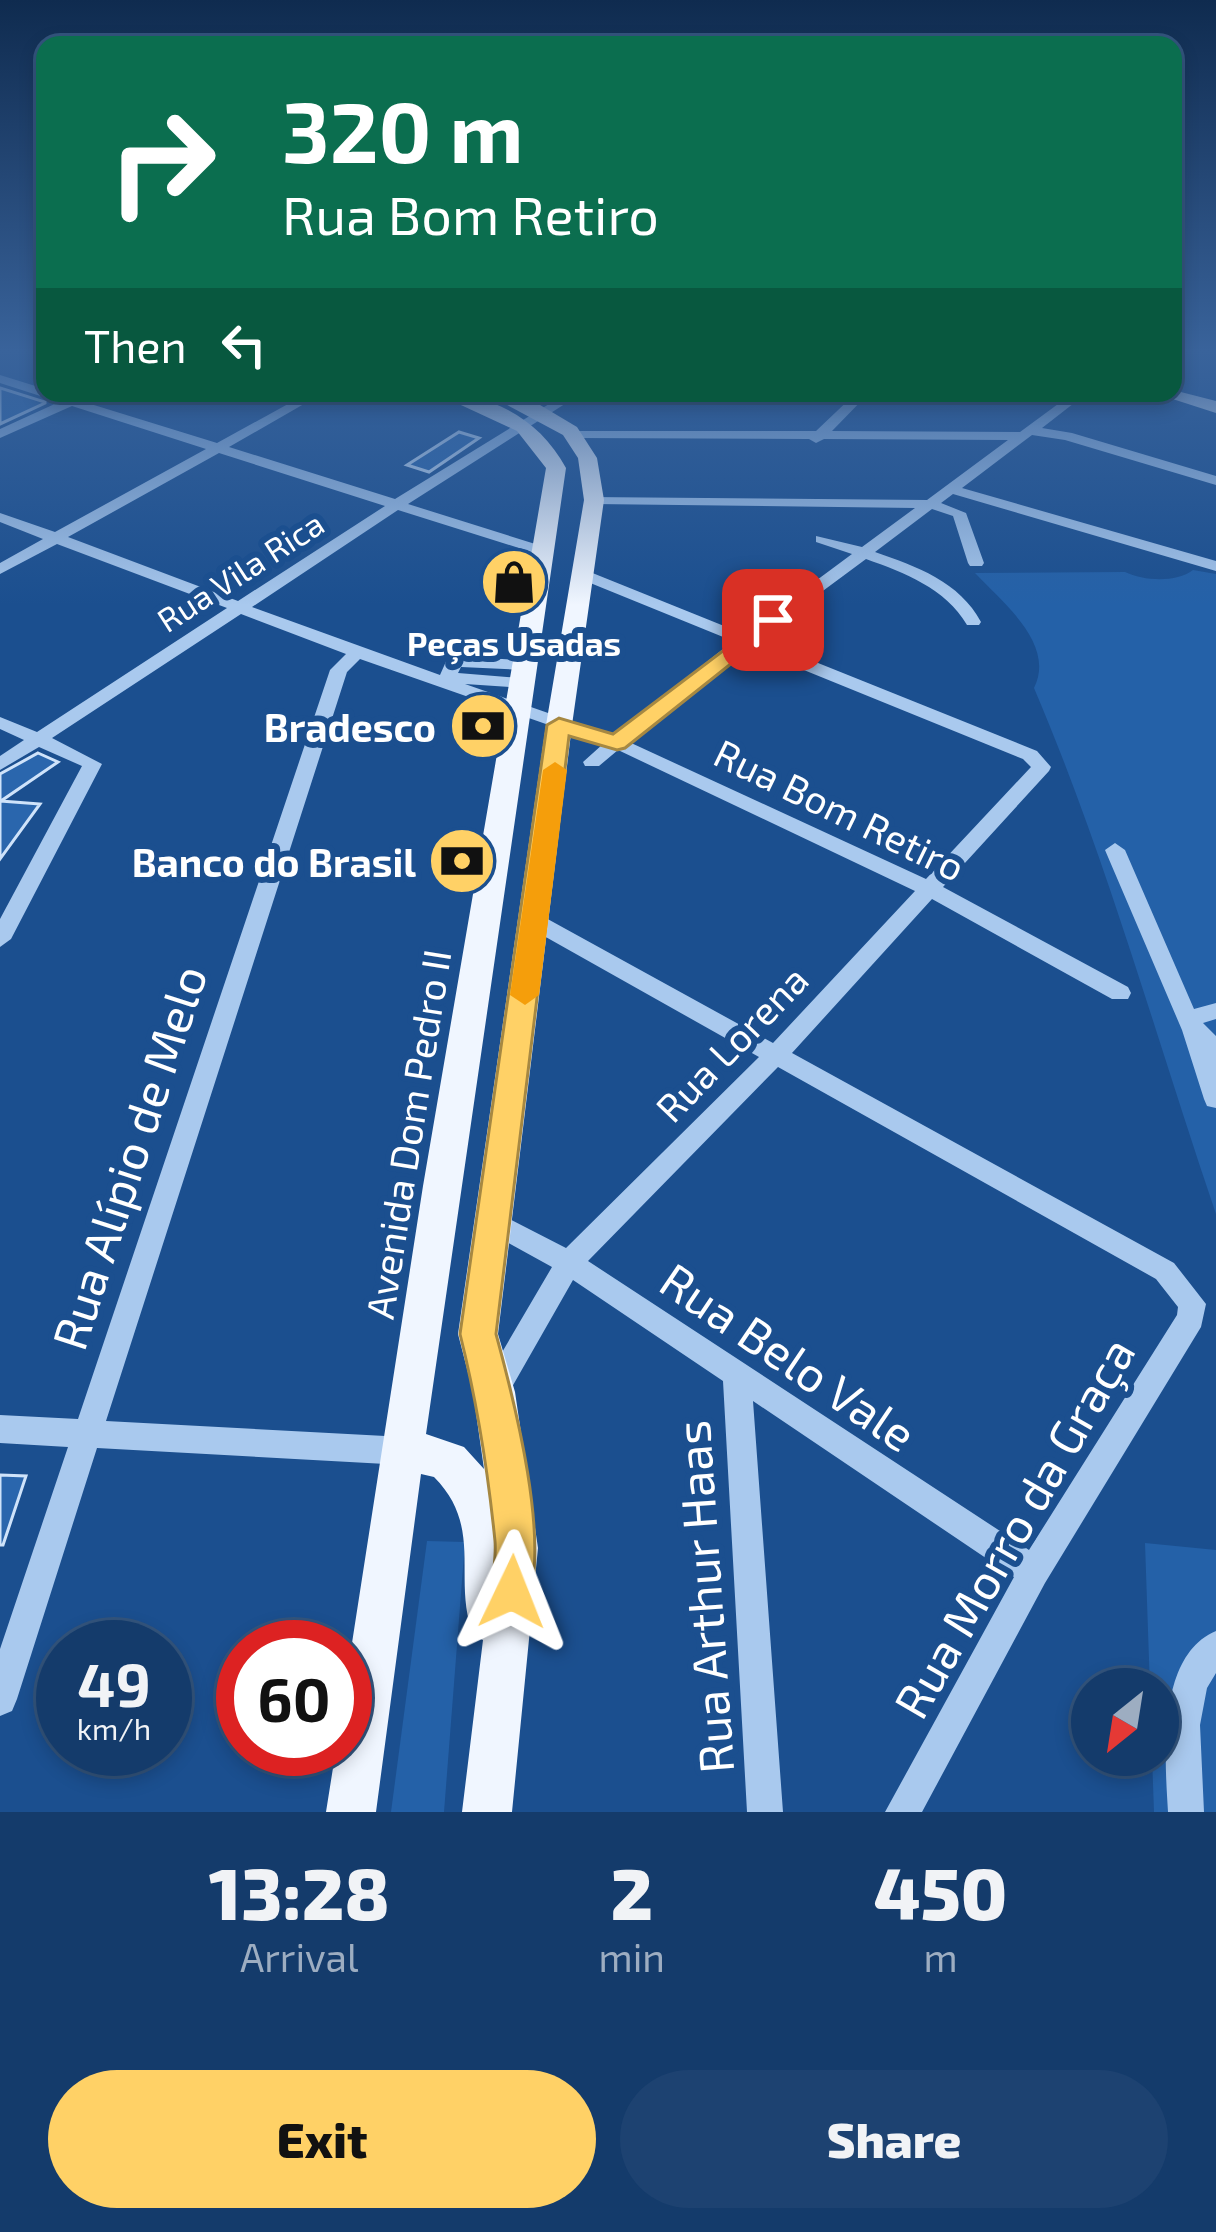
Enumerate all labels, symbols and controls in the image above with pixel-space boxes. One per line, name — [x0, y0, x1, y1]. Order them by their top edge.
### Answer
text: 320 m — [282, 79, 524, 180]
icon: right — [84, 84, 240, 240]
text: Rua Bom Retiro — [282, 181, 659, 246]
icon: left — [211, 312, 277, 378]
text: Then — [84, 318, 187, 372]
street label: Rua Vila Rica — [149, 502, 331, 640]
shop icon: Peças Usadas — [479, 547, 549, 617]
pin — [722, 569, 824, 671]
icon: arrive — [740, 587, 806, 653]
place label: Peças Usadas — [407, 623, 621, 665]
bank icon: Bradesco — [448, 691, 518, 761]
place label: Bradesco — [264, 703, 436, 750]
street label: Rua Bom Retiro — [707, 728, 973, 890]
bank icon: Banco do Brasil — [427, 826, 497, 896]
place label: Banco do Brasil — [132, 838, 416, 885]
street label: Avenida Dom Pedro II — [355, 946, 459, 1322]
street label: Rua Lorena — [645, 955, 817, 1131]
street label: Rua Alípio de Melo — [39, 958, 217, 1356]
street label: Rua Belo Vale — [651, 1249, 927, 1463]
street label: Rua Morro da Graça — [881, 1327, 1147, 1728]
street label: Rua Arthur Haas — [662, 1419, 744, 1775]
position arrow — [449, 1529, 575, 1655]
speed limit sign: 60 — [216, 1620, 372, 1776]
text: 49 — [77, 1647, 151, 1719]
north arrow — [1071, 1668, 1179, 1776]
map controls — [1071, 1668, 1179, 1776]
text: km/h — [77, 1710, 151, 1746]
text: 13:28 — [209, 1848, 390, 1934]
text: 2 — [610, 1848, 653, 1934]
text: 450 — [874, 1848, 1007, 1934]
text: Arrival — [240, 1933, 359, 1980]
text: min — [598, 1933, 665, 1980]
text: m — [923, 1933, 958, 1980]
button: Exit — [48, 2070, 596, 2208]
button: Share — [620, 2070, 1168, 2208]

